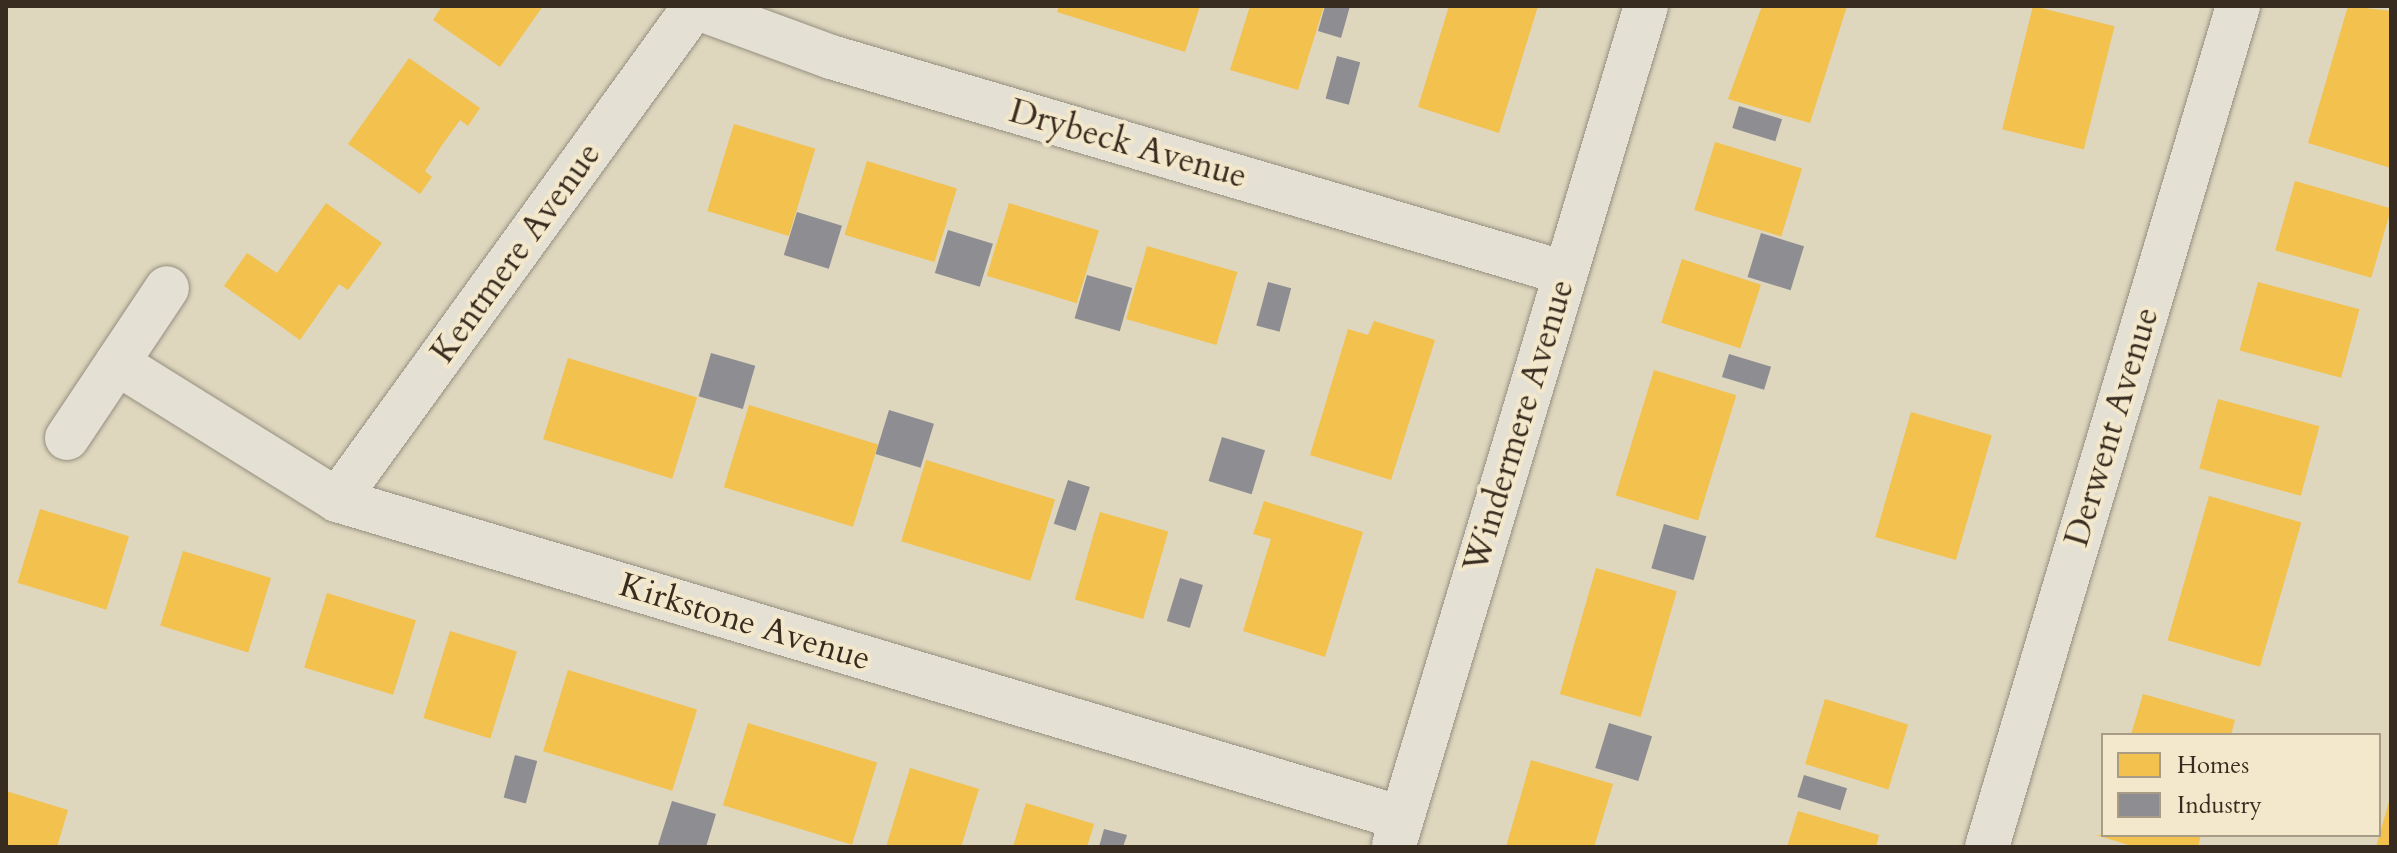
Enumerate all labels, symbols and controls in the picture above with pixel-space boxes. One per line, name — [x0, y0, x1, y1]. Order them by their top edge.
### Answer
street label: Drybeck Avenue — [1005, 91, 1251, 197]
street label: Kentmere Avenue — [422, 135, 610, 371]
street label: Windermere Avenue — [1455, 275, 1583, 577]
street label: Derwent Avenue — [2056, 303, 2168, 551]
street label: Kirkstone Avenue — [615, 564, 875, 680]
legend — [2101, 733, 2381, 837]
text: Homes — [2177, 749, 2249, 782]
text: Industry — [2177, 789, 2262, 822]

